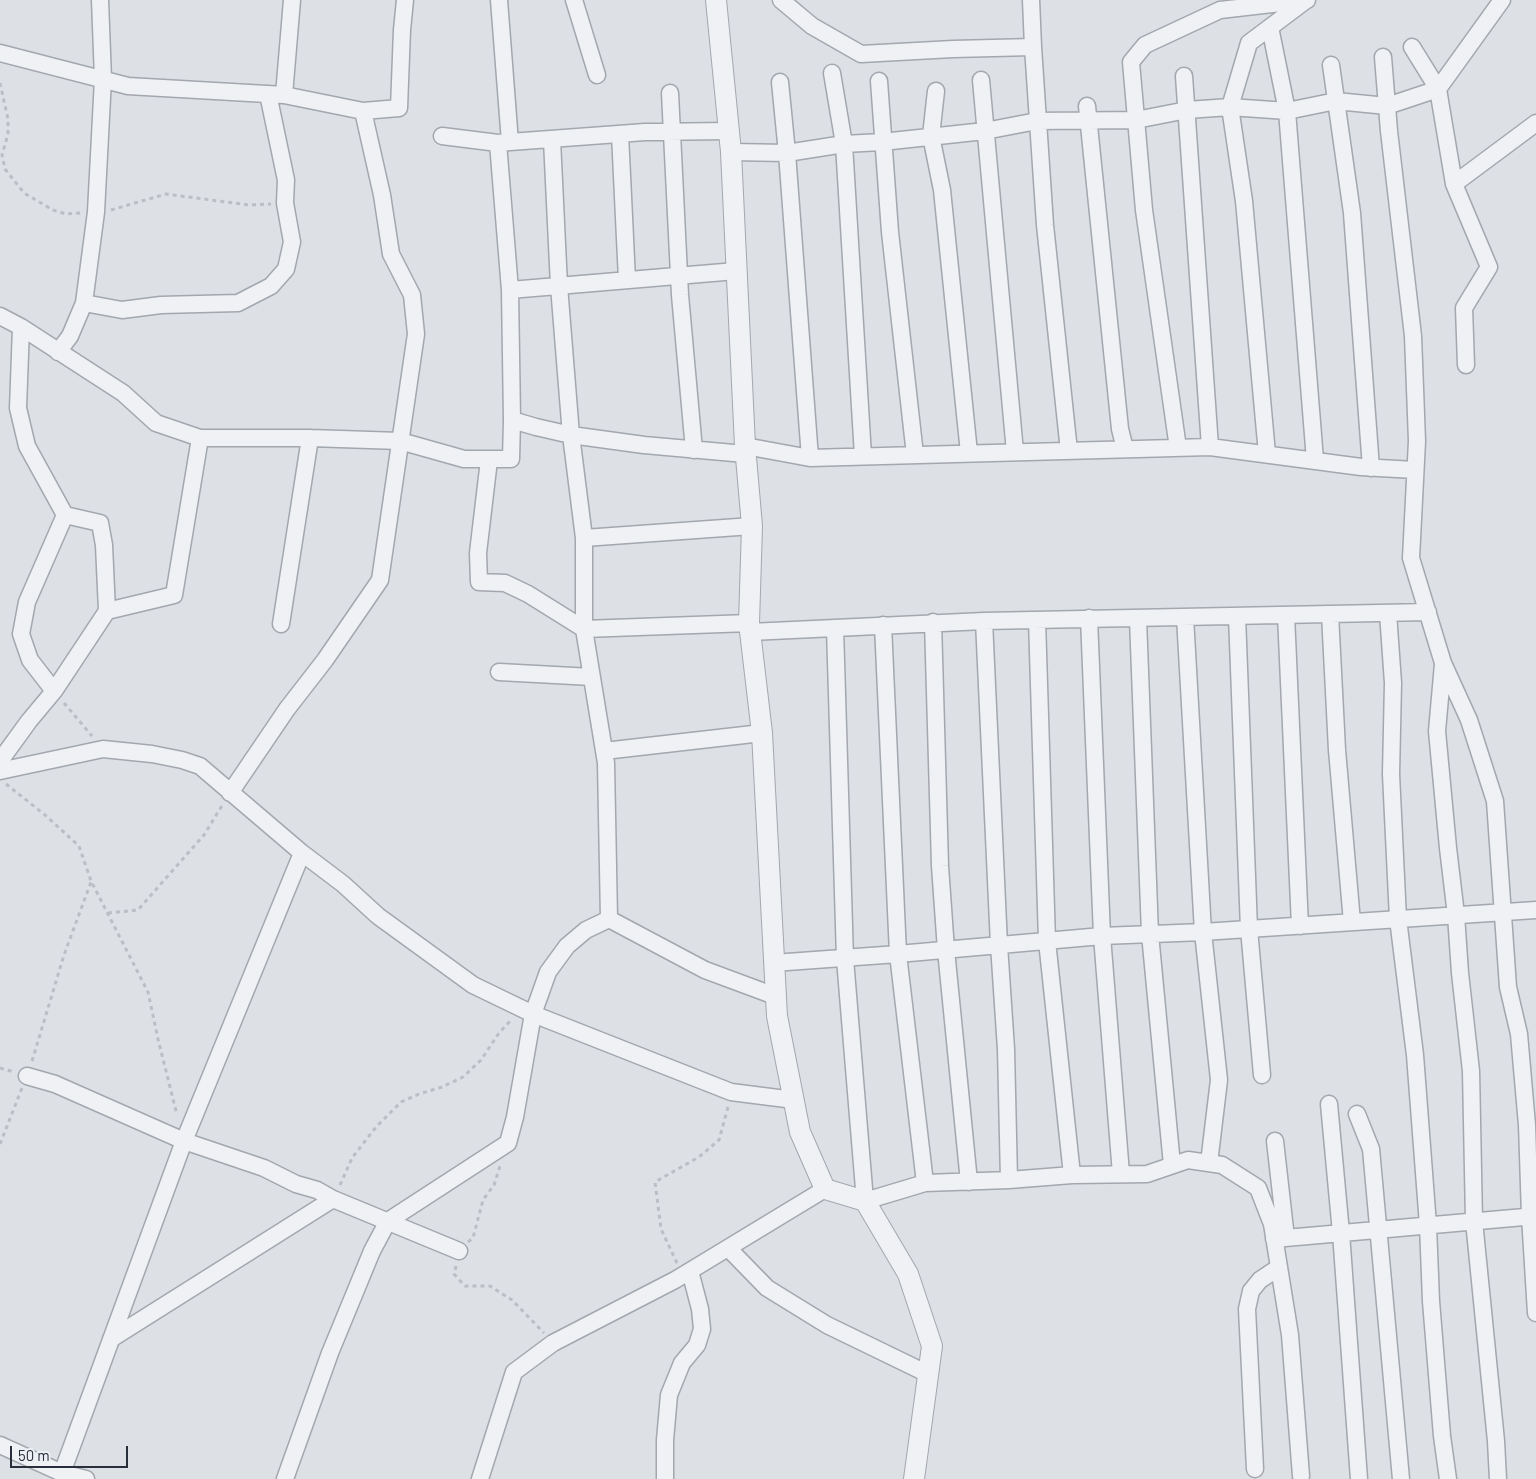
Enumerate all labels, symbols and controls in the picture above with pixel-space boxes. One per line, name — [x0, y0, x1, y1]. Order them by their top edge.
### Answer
scale bar — [12, 1436, 130, 1468]
text: 50 m — [18, 1446, 50, 1464]

